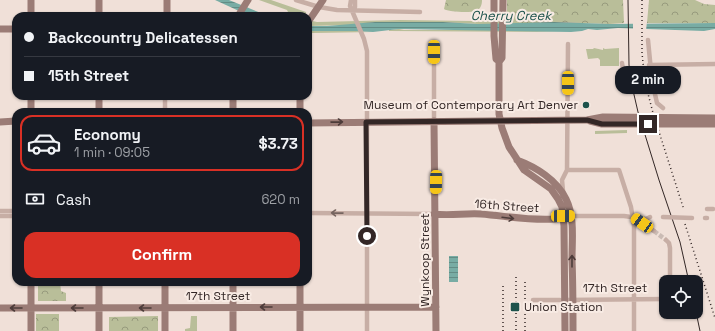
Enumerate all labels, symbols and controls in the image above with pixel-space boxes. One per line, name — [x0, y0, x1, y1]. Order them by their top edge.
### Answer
water label: Cherry Creek — [471, 7, 553, 24]
text: Backcountry Delicatessen — [48, 28, 238, 47]
car — [428, 40, 440, 64]
text: 15th Street — [48, 66, 129, 85]
callout: 2 min — [615, 66, 681, 94]
car — [562, 71, 574, 95]
text: 2 min — [631, 71, 665, 88]
place label: Museum of Contemporary Art Denver — [364, 97, 578, 113]
marker: Museum of Contemporary Art Denver — [581, 100, 591, 110]
route end — [639, 115, 657, 133]
one-way arrow — [330, 118, 343, 126]
icon: car — [26, 125, 62, 161]
text: Economy — [74, 125, 141, 144]
text: $3.73 — [258, 134, 298, 153]
text: 1 min · 09:05 — [74, 144, 150, 161]
car — [430, 170, 442, 194]
icon: cash — [24, 188, 46, 210]
text: Cash — [56, 190, 91, 209]
text: 620 m — [261, 191, 300, 208]
street label: 16th Street — [474, 196, 540, 216]
one-way arrow — [331, 209, 344, 217]
car — [551, 210, 575, 222]
car — [629, 211, 655, 235]
street label: Wynkoop Street — [417, 213, 433, 307]
one-way arrow — [501, 214, 514, 222]
route start — [358, 227, 376, 245]
button: Confirm — [24, 232, 300, 278]
one-way arrow — [569, 255, 576, 268]
map controls — [659, 275, 703, 319]
button: locate — [659, 275, 703, 319]
street label: 17th Street — [583, 280, 647, 296]
street label: 17th Street — [186, 288, 250, 304]
place label: Union Station — [524, 299, 603, 315]
marker: Union Station — [509, 301, 521, 313]
one-way arrow — [260, 303, 273, 311]
one-way arrow — [10, 304, 23, 312]
one-way arrow — [71, 304, 84, 312]
one-way arrow — [139, 304, 152, 312]

